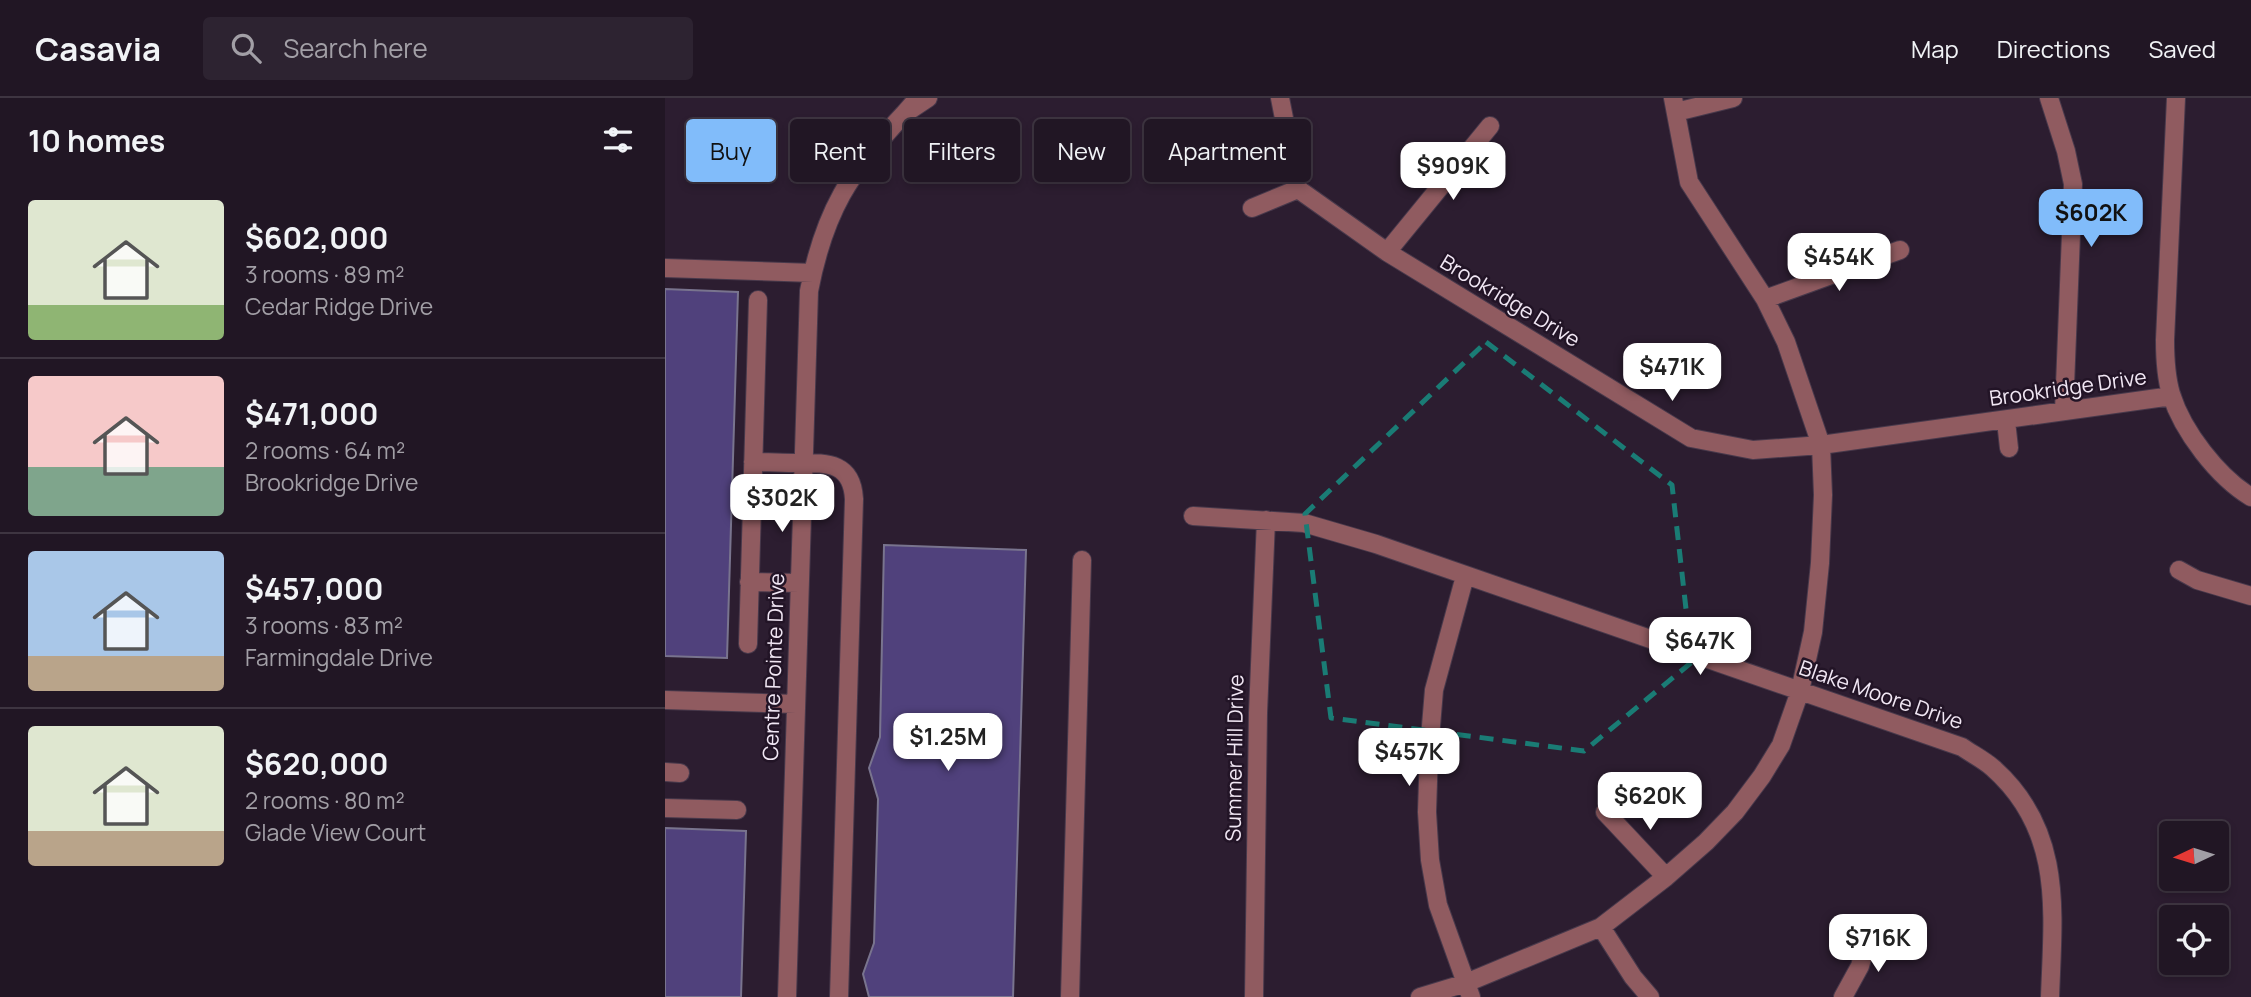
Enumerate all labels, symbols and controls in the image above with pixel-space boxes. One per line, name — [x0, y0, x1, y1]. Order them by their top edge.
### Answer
search box — [203, 17, 693, 80]
text: Casavia — [35, 26, 161, 71]
icon: search — [227, 29, 265, 67]
text: Search here — [283, 30, 428, 66]
text: Map — [1911, 32, 1959, 65]
text: Directions — [1997, 32, 2110, 65]
text: Saved — [2148, 32, 2216, 65]
chip: Buy — [686, 119, 776, 182]
chip: Rent — [790, 119, 890, 182]
chip: Filters — [904, 119, 1020, 182]
chip: New — [1034, 119, 1130, 182]
chip: Apartment — [1144, 119, 1311, 182]
text: 10 homes — [28, 120, 165, 161]
icon: filters — [599, 121, 637, 159]
pin: $909K — [1404, 142, 1502, 202]
text: $909K — [1416, 149, 1490, 181]
pin: $602K — [2042, 190, 2140, 249]
text: $602K — [2055, 196, 2127, 228]
text: $602,000 — [245, 217, 388, 258]
icon: home — [84, 228, 168, 312]
pin: $454K — [1790, 234, 1888, 293]
text: $454K — [1804, 240, 1874, 272]
street label: Brookridge Drive — [1435, 247, 1586, 353]
text: 3 rooms · 89 m² — [245, 258, 405, 290]
text: Cedar Ridge Drive — [245, 290, 433, 322]
pin: $471K — [1623, 344, 1721, 403]
text: $471K — [1639, 350, 1705, 382]
street label: Brookridge Drive — [1987, 362, 2148, 412]
text: $471,000 — [245, 393, 378, 434]
icon: home — [84, 404, 168, 488]
text: 2 rooms · 64 m² — [245, 434, 405, 466]
text: Brookridge Drive — [245, 466, 419, 498]
pin: $302K — [733, 474, 831, 534]
text: $302K — [746, 481, 818, 513]
text: $457,000 — [245, 568, 384, 609]
street label: Centre Pointe Drive — [756, 573, 790, 761]
icon: home — [84, 579, 168, 663]
text: 3 rooms · 83 m² — [245, 609, 403, 641]
pin: $647K — [1651, 618, 1749, 677]
text: $647K — [1665, 624, 1735, 656]
text: Farmingdale Drive — [245, 641, 433, 673]
street label: Blake Moore Drive — [1796, 653, 1967, 735]
street label: Summer Hill Drive — [1219, 674, 1249, 842]
pin: $1.25M — [891, 714, 1005, 773]
text: $1.25M — [909, 720, 987, 752]
pin: $457K — [1360, 728, 1458, 788]
text: $457K — [1374, 735, 1444, 767]
text: $620,000 — [245, 743, 388, 784]
icon: home — [84, 754, 168, 838]
pin: $620K — [1601, 772, 1699, 832]
text: $620K — [1614, 779, 1686, 811]
text: 2 rooms · 80 m² — [245, 784, 405, 816]
text: Glade View Court — [245, 816, 426, 848]
north arrow — [2159, 821, 2229, 891]
map controls — [2159, 821, 2229, 975]
button: locate — [2159, 905, 2229, 975]
pin: $716K — [1829, 914, 1927, 974]
text: $716K — [1845, 921, 1911, 953]

